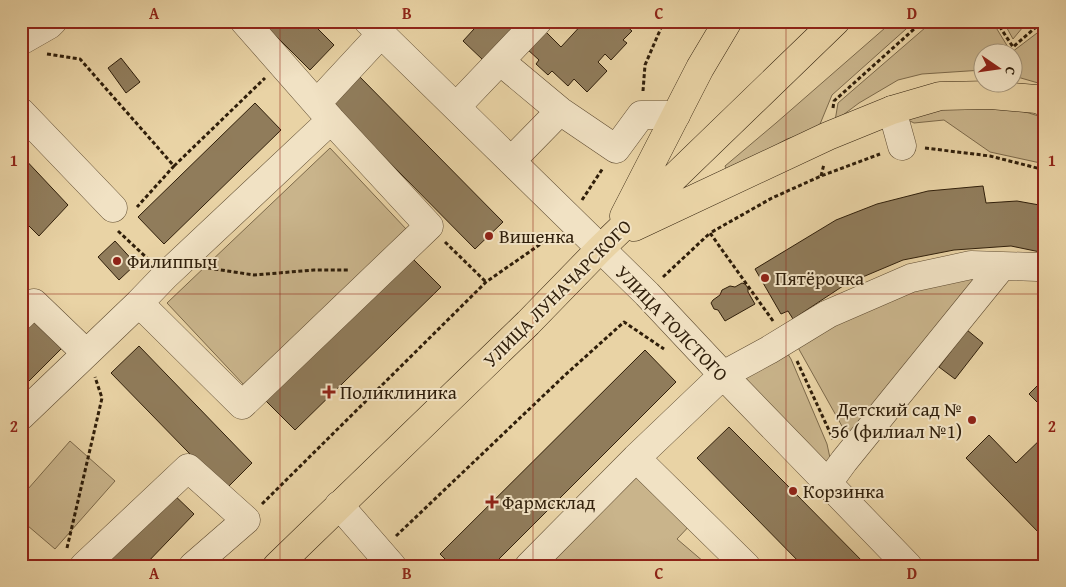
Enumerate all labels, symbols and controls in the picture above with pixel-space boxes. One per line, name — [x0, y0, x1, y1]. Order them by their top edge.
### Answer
text: A — [149, 1, 160, 25]
text: B — [402, 1, 412, 25]
text: C — [654, 1, 664, 25]
text: D — [907, 1, 917, 25]
north arrow — [974, 42, 1024, 92]
text: С — [1000, 65, 1021, 77]
text: 1 — [10, 148, 18, 172]
text: 1 — [1048, 148, 1056, 172]
street label: УЛИЦА ЛУНАЧАРСКОГО — [476, 212, 638, 374]
place label: Вишенка — [499, 222, 574, 250]
marker: Вишенка — [483, 230, 495, 242]
place label: Филиппыч — [127, 247, 217, 275]
marker: Филиппыч — [111, 255, 123, 267]
street label: УЛИЦА ТОЛСТОГО — [609, 259, 735, 387]
place label: Пятёрочка — [775, 264, 864, 292]
marker: Пятёрочка — [759, 272, 771, 284]
place label: Поликлиника — [340, 378, 457, 406]
marker: Поликлиника — [322, 385, 336, 399]
place label: Детский сад № 56 (филиал №1) — [831, 395, 962, 445]
text: 2 — [10, 414, 18, 438]
marker: Детский сад № 56 (филиал №1) — [966, 414, 978, 426]
text: 2 — [1048, 414, 1056, 438]
place label: Корзинка — [803, 477, 884, 505]
marker: Корзинка — [787, 485, 799, 497]
place label: Фармсклад — [502, 488, 595, 516]
marker: Фармсклад — [486, 496, 498, 508]
text: A — [149, 561, 160, 585]
text: B — [402, 561, 412, 585]
text: C — [654, 561, 664, 585]
text: D — [907, 561, 917, 585]

